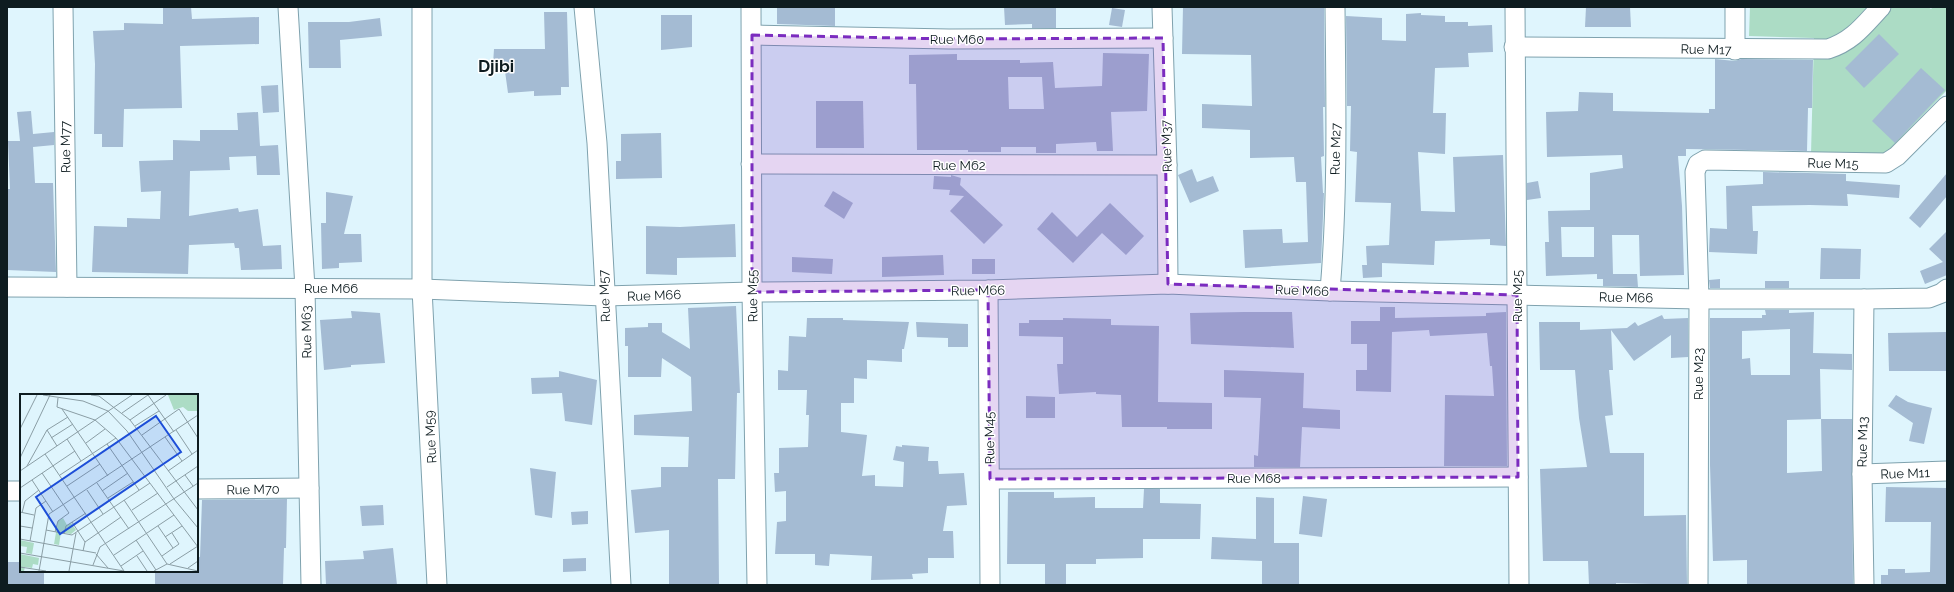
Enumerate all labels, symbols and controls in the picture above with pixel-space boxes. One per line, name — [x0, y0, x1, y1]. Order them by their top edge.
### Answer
street label: Rue M60 — [930, 32, 984, 47]
street label: Rue M17 — [1680, 42, 1732, 57]
district label: Djibi — [478, 56, 514, 76]
street label: Rue M37 — [1158, 120, 1175, 172]
street label: Rue M77 — [58, 121, 73, 173]
street label: Rue M27 — [1328, 123, 1343, 175]
street label: Rue M15 — [1807, 156, 1859, 171]
street label: Rue M62 — [932, 158, 986, 173]
street label: Rue M57 — [596, 269, 613, 323]
street label: Rue M55 — [745, 270, 760, 322]
street label: Rue M25 — [1510, 270, 1525, 322]
street label: Rue M66 — [304, 281, 358, 296]
street label: Rue M66 — [1275, 282, 1329, 299]
street label: Rue M66 — [951, 283, 1005, 298]
street label: Rue M66 — [627, 287, 681, 304]
street label: Rue M66 — [1599, 290, 1653, 305]
street label: Rue M63 — [299, 305, 314, 359]
street label: Rue M23 — [1691, 348, 1706, 400]
inset map — [20, 394, 198, 572]
street label: Rue M59 — [422, 410, 439, 464]
street label: Rue M45 — [982, 412, 997, 464]
street label: Rue M13 — [1855, 416, 1870, 468]
street label: Rue M11 — [1880, 465, 1930, 482]
street label: Rue M68 — [1227, 471, 1281, 486]
street label: Rue M70 — [226, 482, 280, 497]

